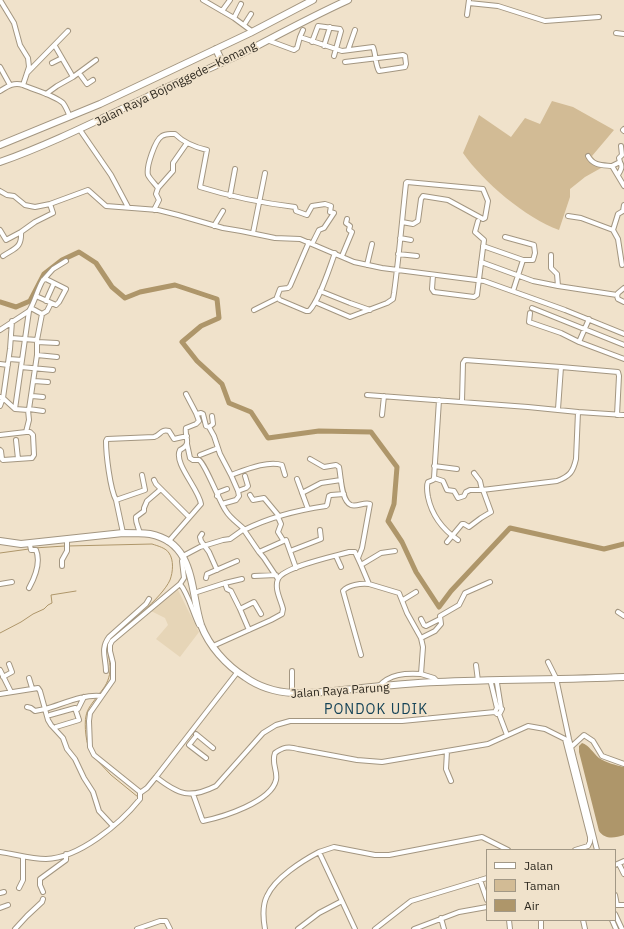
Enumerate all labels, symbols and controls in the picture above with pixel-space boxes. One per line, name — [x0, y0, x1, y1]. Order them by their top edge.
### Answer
street label: Jalan Raya Bojonggede—Kemang — [93, 38, 259, 130]
street label: Jalan Raya Parung — [290, 680, 390, 702]
district label: PONDOK UDIK — [324, 702, 428, 718]
legend — [486, 849, 616, 921]
text: Jalan — [524, 858, 553, 873]
text: Taman — [524, 878, 560, 893]
text: Air — [524, 898, 539, 913]

